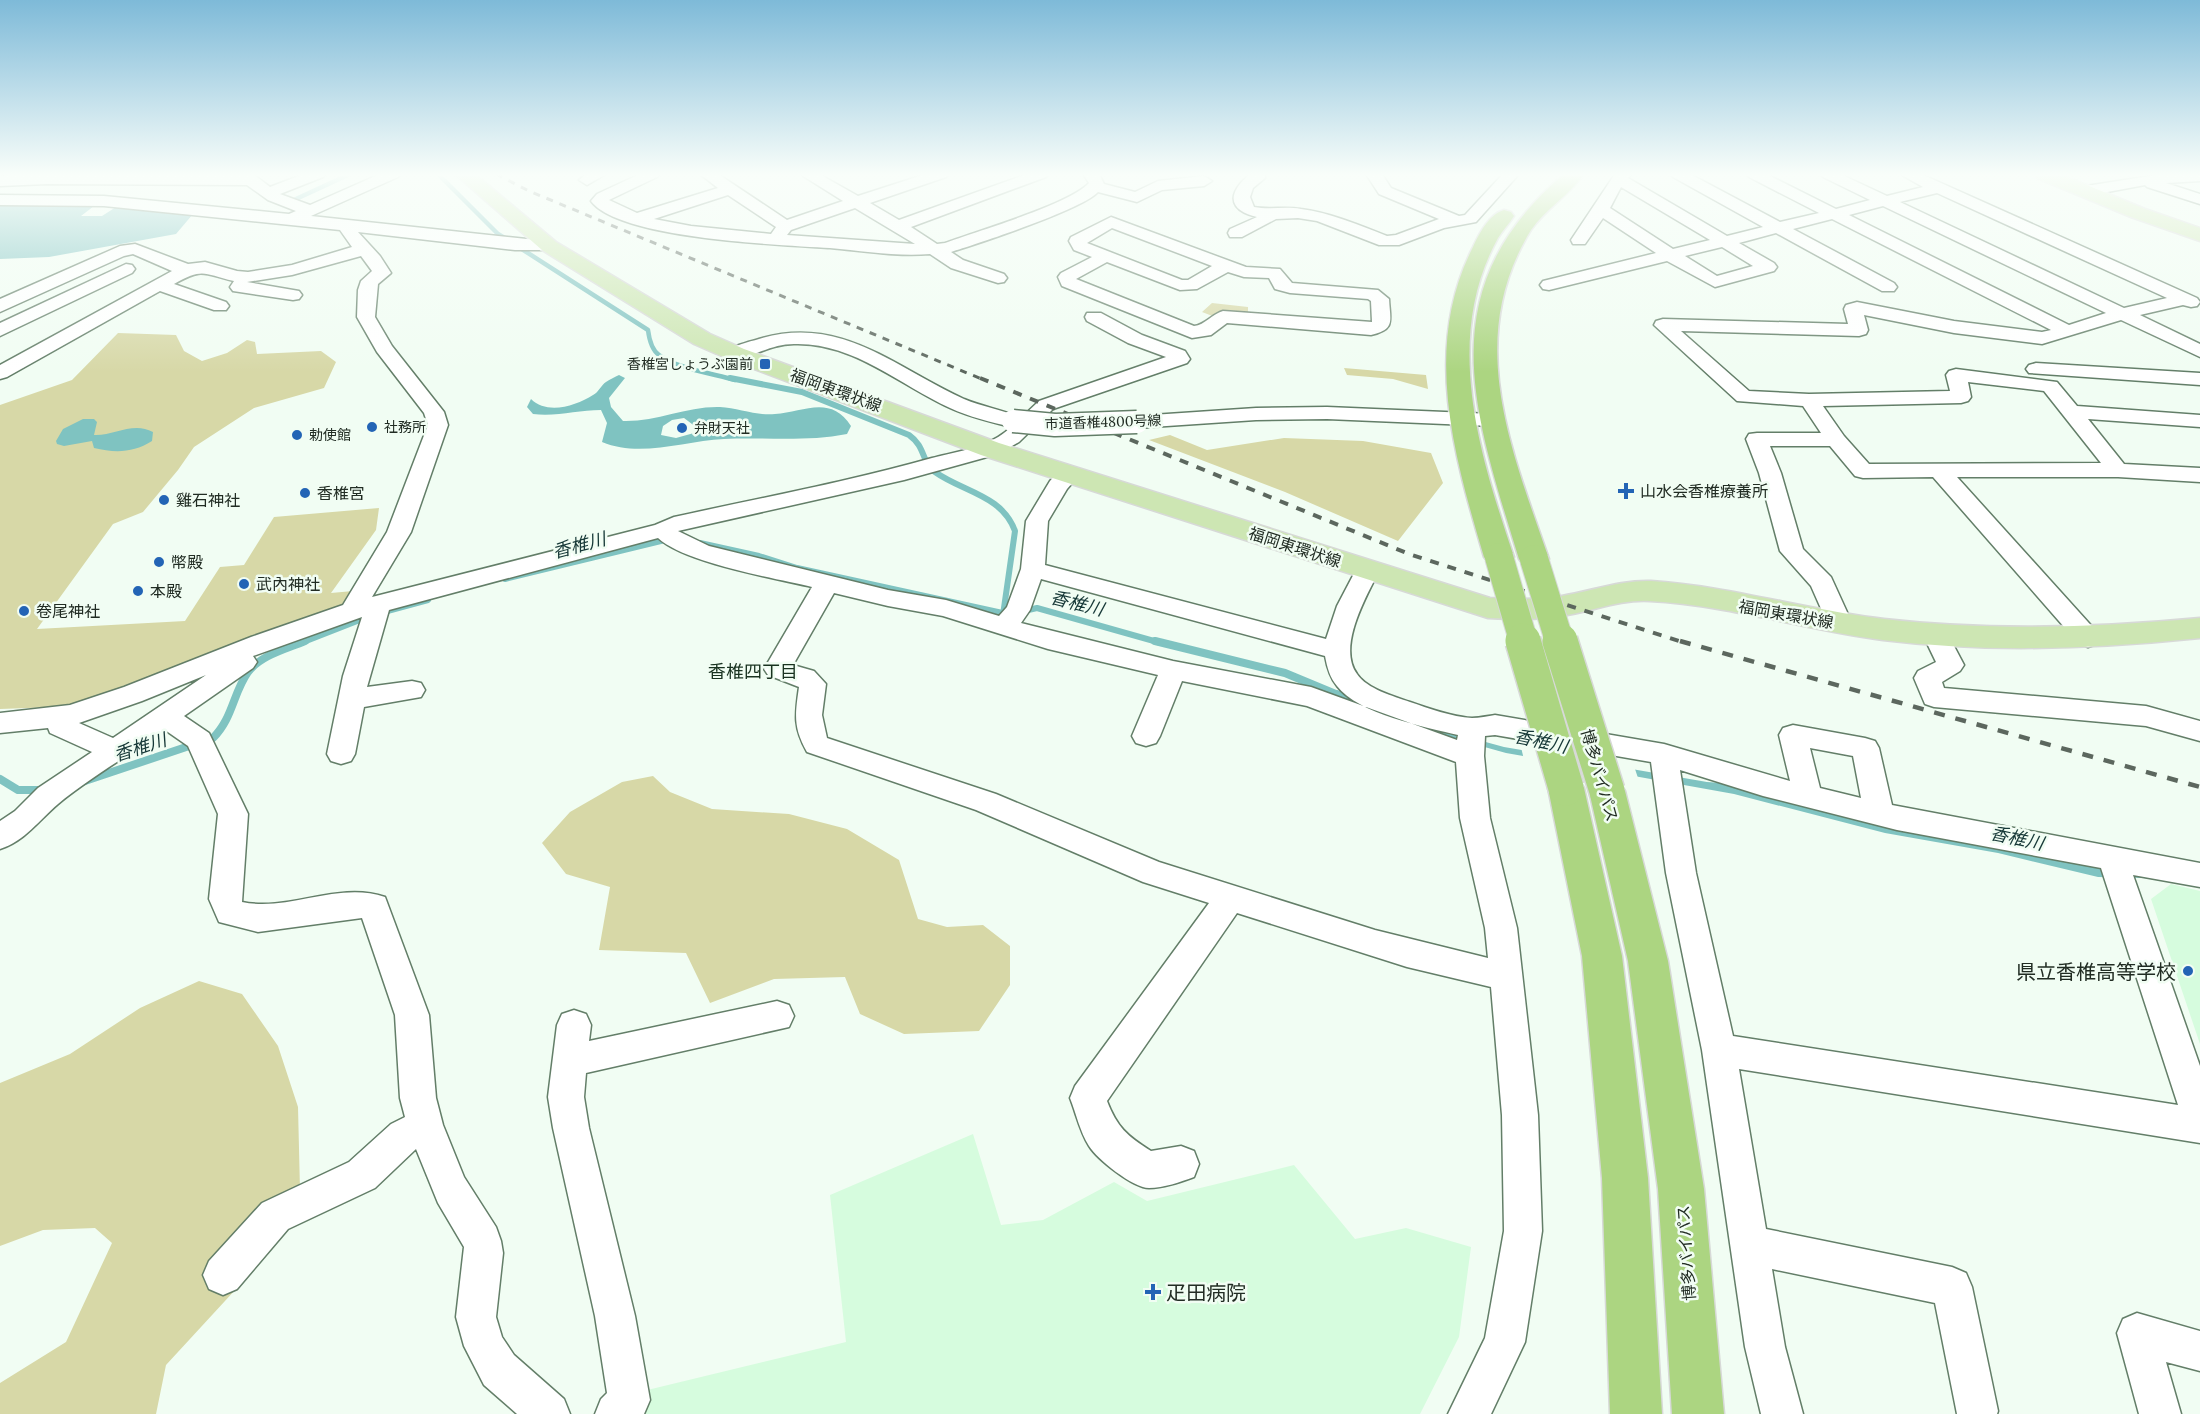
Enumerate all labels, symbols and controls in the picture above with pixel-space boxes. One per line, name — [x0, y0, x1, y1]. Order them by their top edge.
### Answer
place label: 香椎宮しょうぶ園前 — [627, 355, 753, 373]
marker: 香椎宮しょうぶ園前 — [758, 357, 772, 371]
street label: 福岡東環状線 — [787, 364, 885, 416]
street label: 市道香椎4800号線 — [1044, 411, 1162, 433]
place label: 社務所 — [384, 418, 426, 436]
place label: 弁財天社 — [694, 419, 750, 437]
marker: 社務所 — [365, 420, 379, 434]
marker: 弁財天社 — [675, 421, 689, 435]
place label: 勅使館 — [309, 426, 351, 444]
marker: 勅使館 — [290, 428, 304, 442]
place label: 山水会香椎療養所 — [1640, 481, 1768, 501]
marker: 山水会香椎療養所 — [1617, 482, 1635, 500]
place label: 香椎宮 — [317, 483, 365, 503]
marker: 香椎宮 — [298, 486, 312, 500]
place label: 雞石神社 — [176, 490, 240, 510]
marker: 雞石神社 — [157, 493, 171, 507]
street label: 福岡東環状線 — [1246, 523, 1344, 571]
water label: 香椎川 — [550, 526, 610, 563]
place label: 幣殿 — [171, 552, 203, 572]
marker: 幣殿 — [152, 555, 166, 569]
place label: 武內神社 — [256, 574, 320, 594]
marker: 武內神社 — [237, 577, 251, 591]
place label: 本殿 — [150, 581, 182, 601]
marker: 本殿 — [131, 584, 145, 598]
water label: 香椎川 — [1048, 585, 1108, 621]
street label: 福岡東環状線 — [1737, 596, 1835, 632]
place label: 卷尾神社 — [36, 601, 100, 621]
marker: 卷尾神社 — [17, 604, 31, 618]
district label: 香椎四丁目 — [708, 660, 798, 683]
water label: 香椎川 — [1512, 724, 1572, 758]
street label: 博多バイパス — [1577, 726, 1623, 824]
water label: 香椎川 — [111, 727, 171, 766]
water label: 香椎川 — [1988, 821, 2048, 855]
place label: 県立香椎高等学校 — [2016, 959, 2176, 984]
marker: 県立香椎高等学校 — [2181, 964, 2195, 978]
street label: 博多バイパス — [1673, 1205, 1699, 1301]
place label: 疋田病院 — [1166, 1280, 1246, 1305]
marker: 疋田病院 — [1144, 1283, 1162, 1301]

